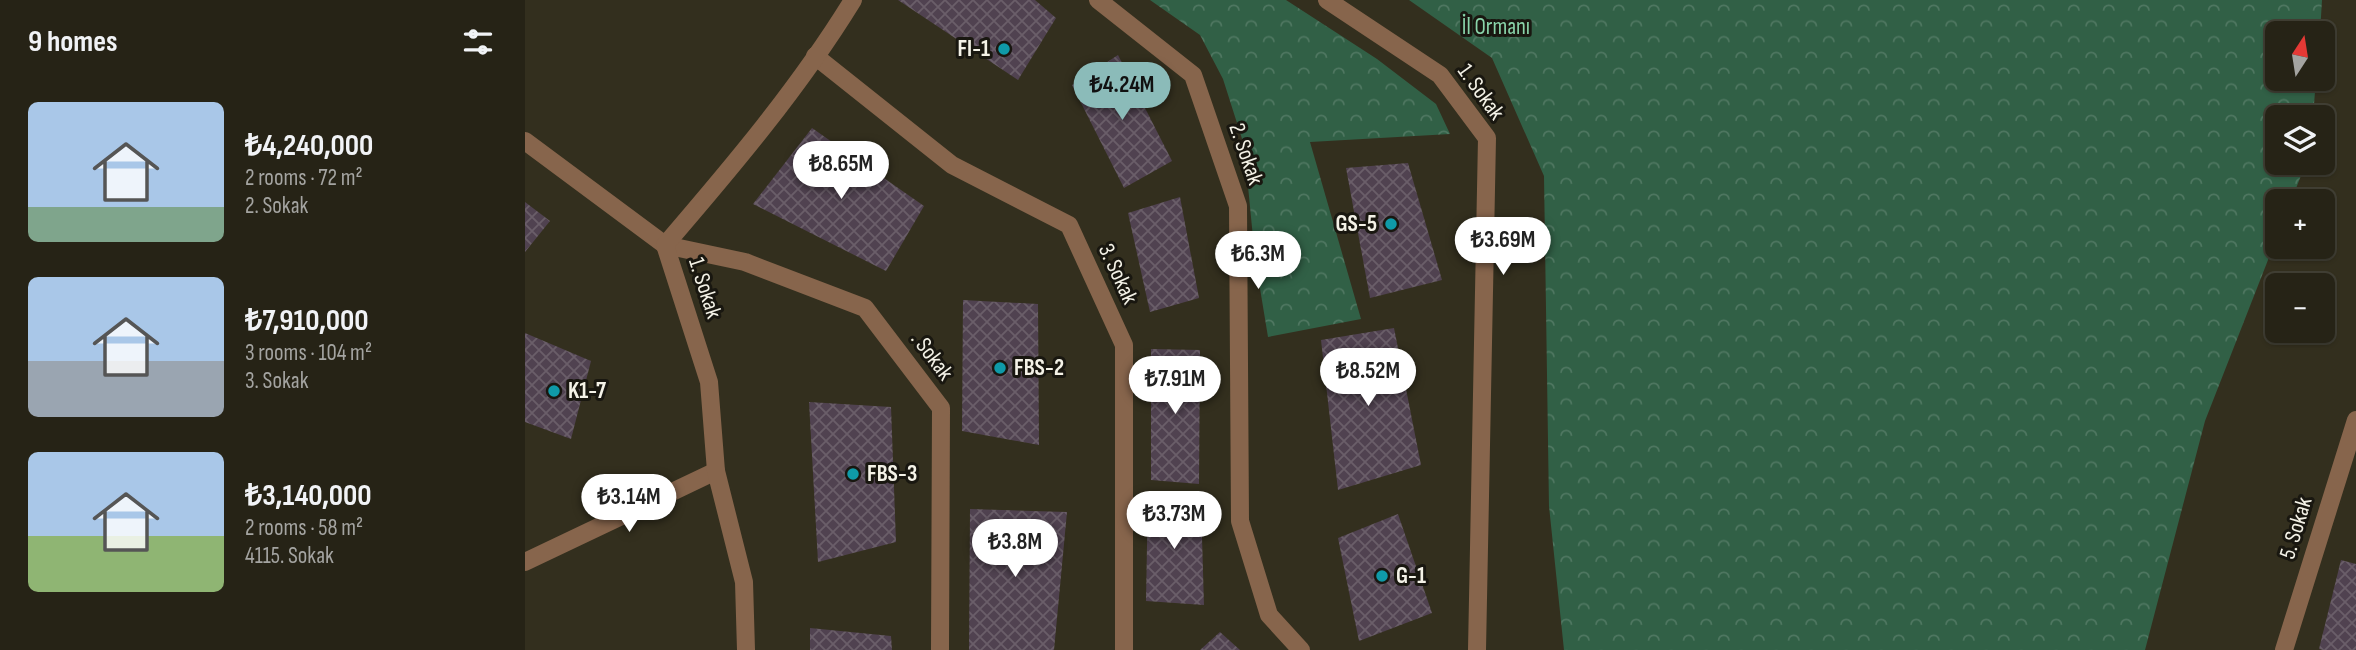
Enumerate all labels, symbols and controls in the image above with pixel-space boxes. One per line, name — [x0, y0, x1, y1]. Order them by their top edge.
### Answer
park label: İl Ormanı — [1462, 13, 1530, 41]
north arrow — [2265, 21, 2335, 91]
map controls — [2265, 21, 2335, 343]
icon: filters — [459, 23, 497, 61]
text: 9 homes — [28, 24, 118, 60]
place label: FI-1 — [957, 35, 990, 63]
marker: FI-1 — [996, 41, 1012, 57]
street label: 1. Sokak — [1451, 58, 1511, 126]
pin: ₺4.24M — [1065, 62, 1179, 122]
text: ₺4.24M — [1090, 71, 1154, 99]
button: layers — [2265, 105, 2335, 175]
street label: 2. Sokak — [1222, 120, 1270, 189]
text: ₺4,240,000 — [245, 128, 373, 164]
icon: home — [84, 130, 168, 214]
pin: ₺8.65M — [784, 142, 898, 201]
text: ₺8.65M — [809, 150, 873, 178]
text: 2 rooms · 72 m² — [245, 164, 363, 192]
button: + — [2265, 189, 2335, 259]
text: 2. Sokak — [245, 192, 308, 220]
place label: GS-5 — [1336, 210, 1377, 238]
marker: GS-5 — [1383, 216, 1399, 232]
pin: ₺3.69M — [1446, 218, 1560, 277]
text: ₺3.69M — [1471, 226, 1535, 254]
pin: ₺6.3M — [1209, 232, 1307, 291]
street label: 3. Sokak — [1092, 239, 1144, 309]
text: ₺6.3M — [1231, 240, 1285, 268]
street label: 1. Sokak — [682, 254, 728, 322]
button: − — [2265, 273, 2335, 343]
text: ₺7,910,000 — [245, 303, 369, 339]
icon: home — [84, 305, 168, 389]
street label: . Sokak — [905, 326, 960, 386]
text: 3 rooms · 104 m² — [245, 339, 372, 367]
pin: ₺8.52M — [1311, 348, 1425, 408]
place label: FBS-2 — [1014, 354, 1064, 382]
pin: ₺7.91M — [1118, 356, 1232, 416]
text: ₺8.52M — [1336, 357, 1400, 385]
marker: FBS-2 — [992, 360, 1008, 376]
text: ₺7.91M — [1145, 365, 1205, 393]
text: 3. Sokak — [245, 367, 308, 395]
place label: K1-7 — [568, 377, 606, 405]
marker: K1-7 — [546, 383, 562, 399]
place label: FBS-3 — [867, 460, 917, 488]
marker: FBS-3 — [845, 466, 861, 482]
pin: ₺3.14M — [572, 475, 686, 534]
text: ₺3,140,000 — [245, 478, 372, 514]
icon: home — [84, 480, 168, 564]
text: ₺3.14M — [597, 483, 661, 511]
pin: ₺3.73M — [1117, 491, 1231, 551]
street label: 5. Sokak — [2273, 494, 2319, 562]
text: ₺3.73M — [1143, 500, 1205, 528]
text: 2 rooms · 58 m² — [245, 514, 363, 542]
pin: ₺3.8M — [966, 520, 1064, 579]
text: ₺3.8M — [988, 528, 1042, 556]
text: 4115. Sokak — [245, 542, 334, 570]
place label: G-1 — [1396, 562, 1426, 590]
marker: G-1 — [1374, 568, 1390, 584]

